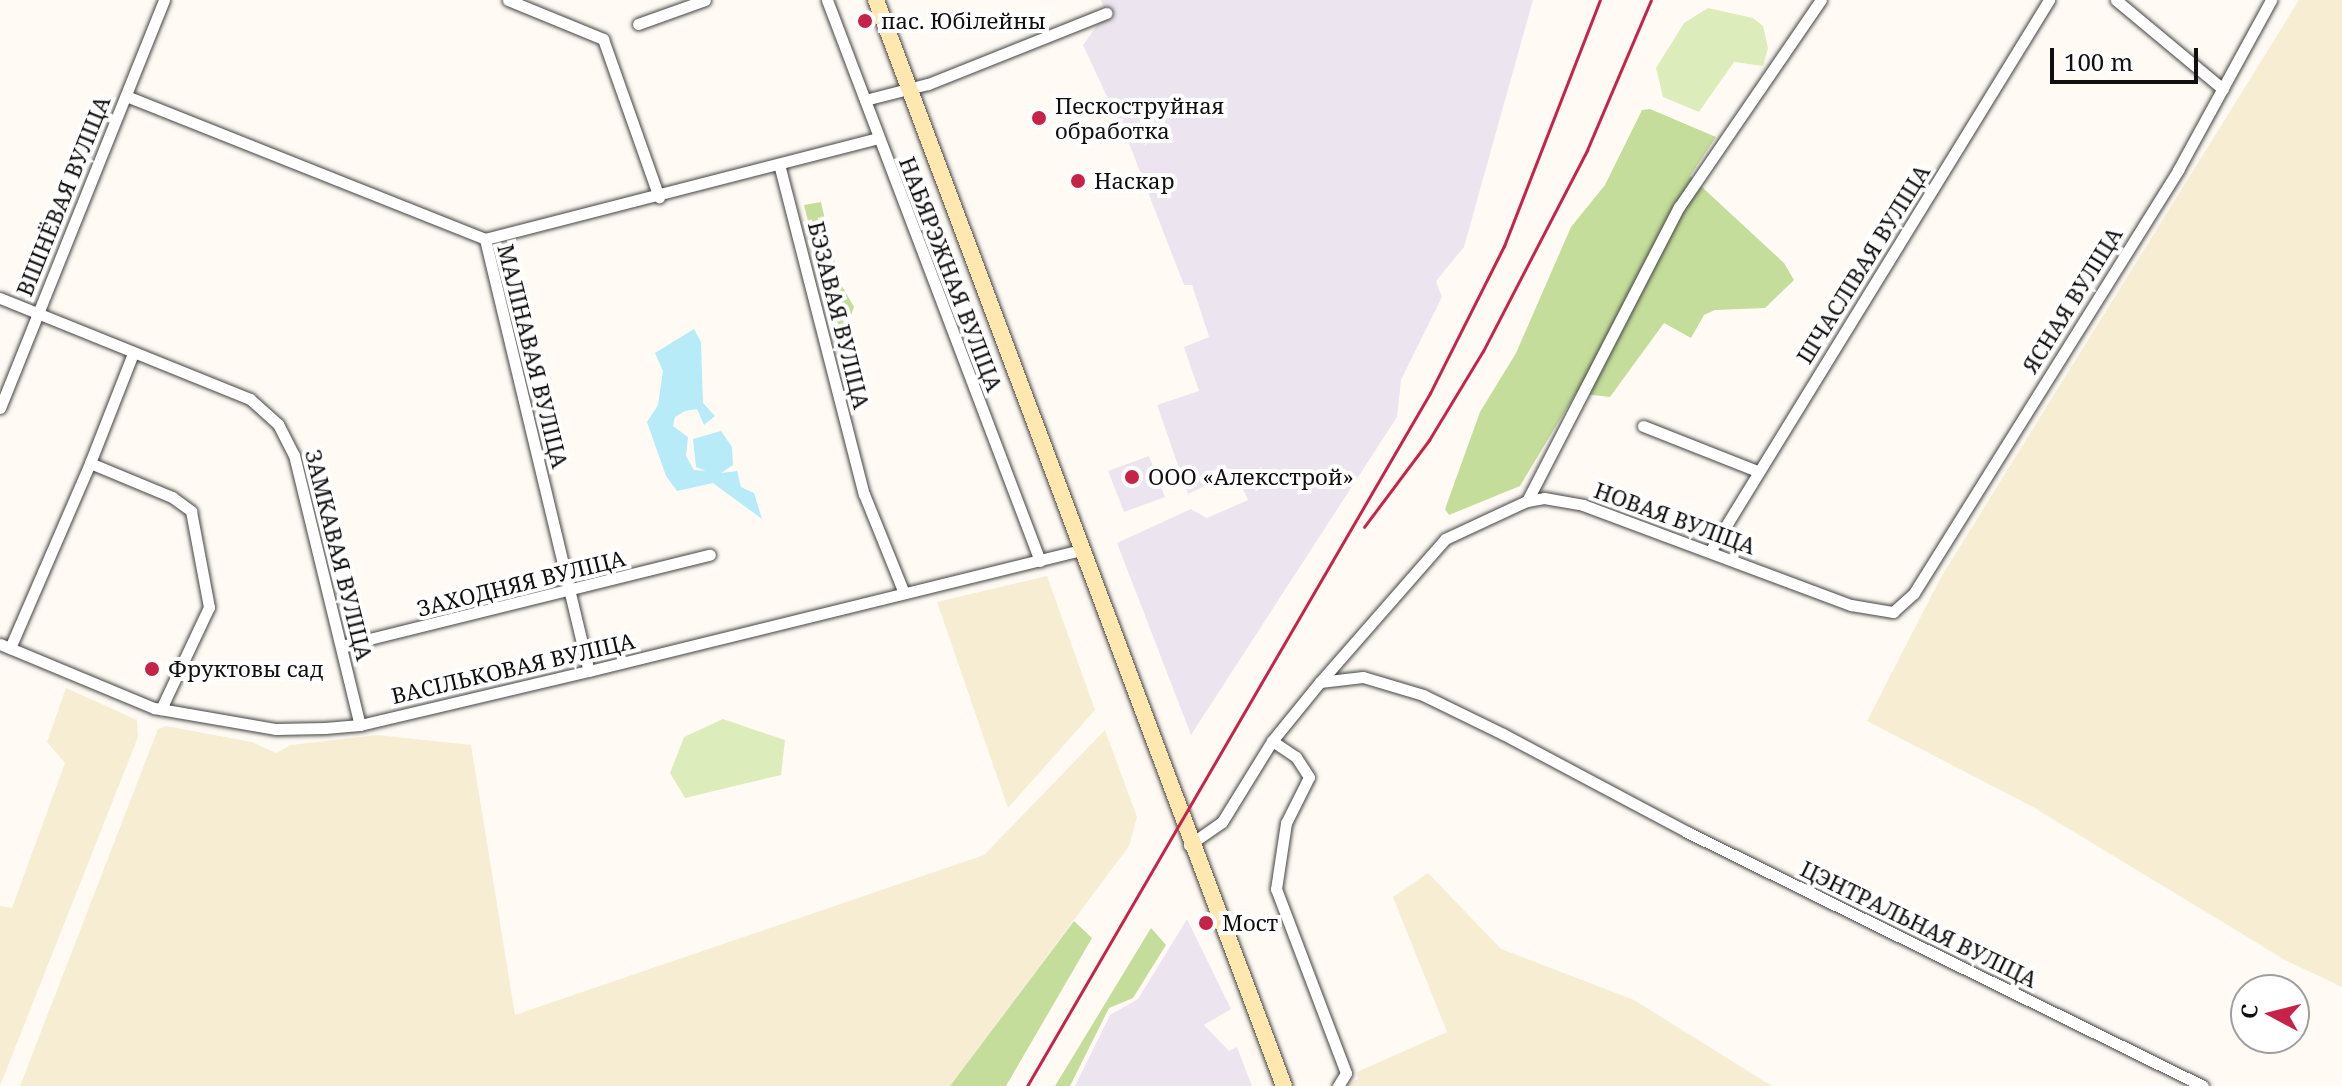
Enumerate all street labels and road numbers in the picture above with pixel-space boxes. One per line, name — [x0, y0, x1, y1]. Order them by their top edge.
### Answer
street label: ВІШНЁВАЯ ВУЛІЦА — [11, 92, 115, 300]
street label: НАБЯРЭЖНАЯ ВУЛІЦА — [894, 153, 1008, 395]
street label: ШЧАСЛІВАЯ ВУЛІЦА — [1791, 160, 1935, 368]
street label: БЭЗАВАЯ ВУЛІЦА — [803, 219, 875, 411]
street label: ЯСНАЯ ВУЛІЦА — [2017, 222, 2127, 378]
street label: МАЛІНАВАЯ ВУЛІЦА — [492, 241, 574, 471]
street label: ЗАМКАВАЯ ВУЛІЦА — [300, 447, 378, 663]
street label: НОВАЯ ВУЛІЦА — [1591, 477, 1759, 559]
street label: ЗАХОДНЯЯ ВУЛІЦА — [414, 544, 628, 622]
street label: ВАСІЛЬКОВАЯ ВУЛІЦА — [389, 627, 637, 709]
street label: ЦЭНТРАЛЬНАЯ ВУЛІЦА — [1796, 855, 2042, 993]

